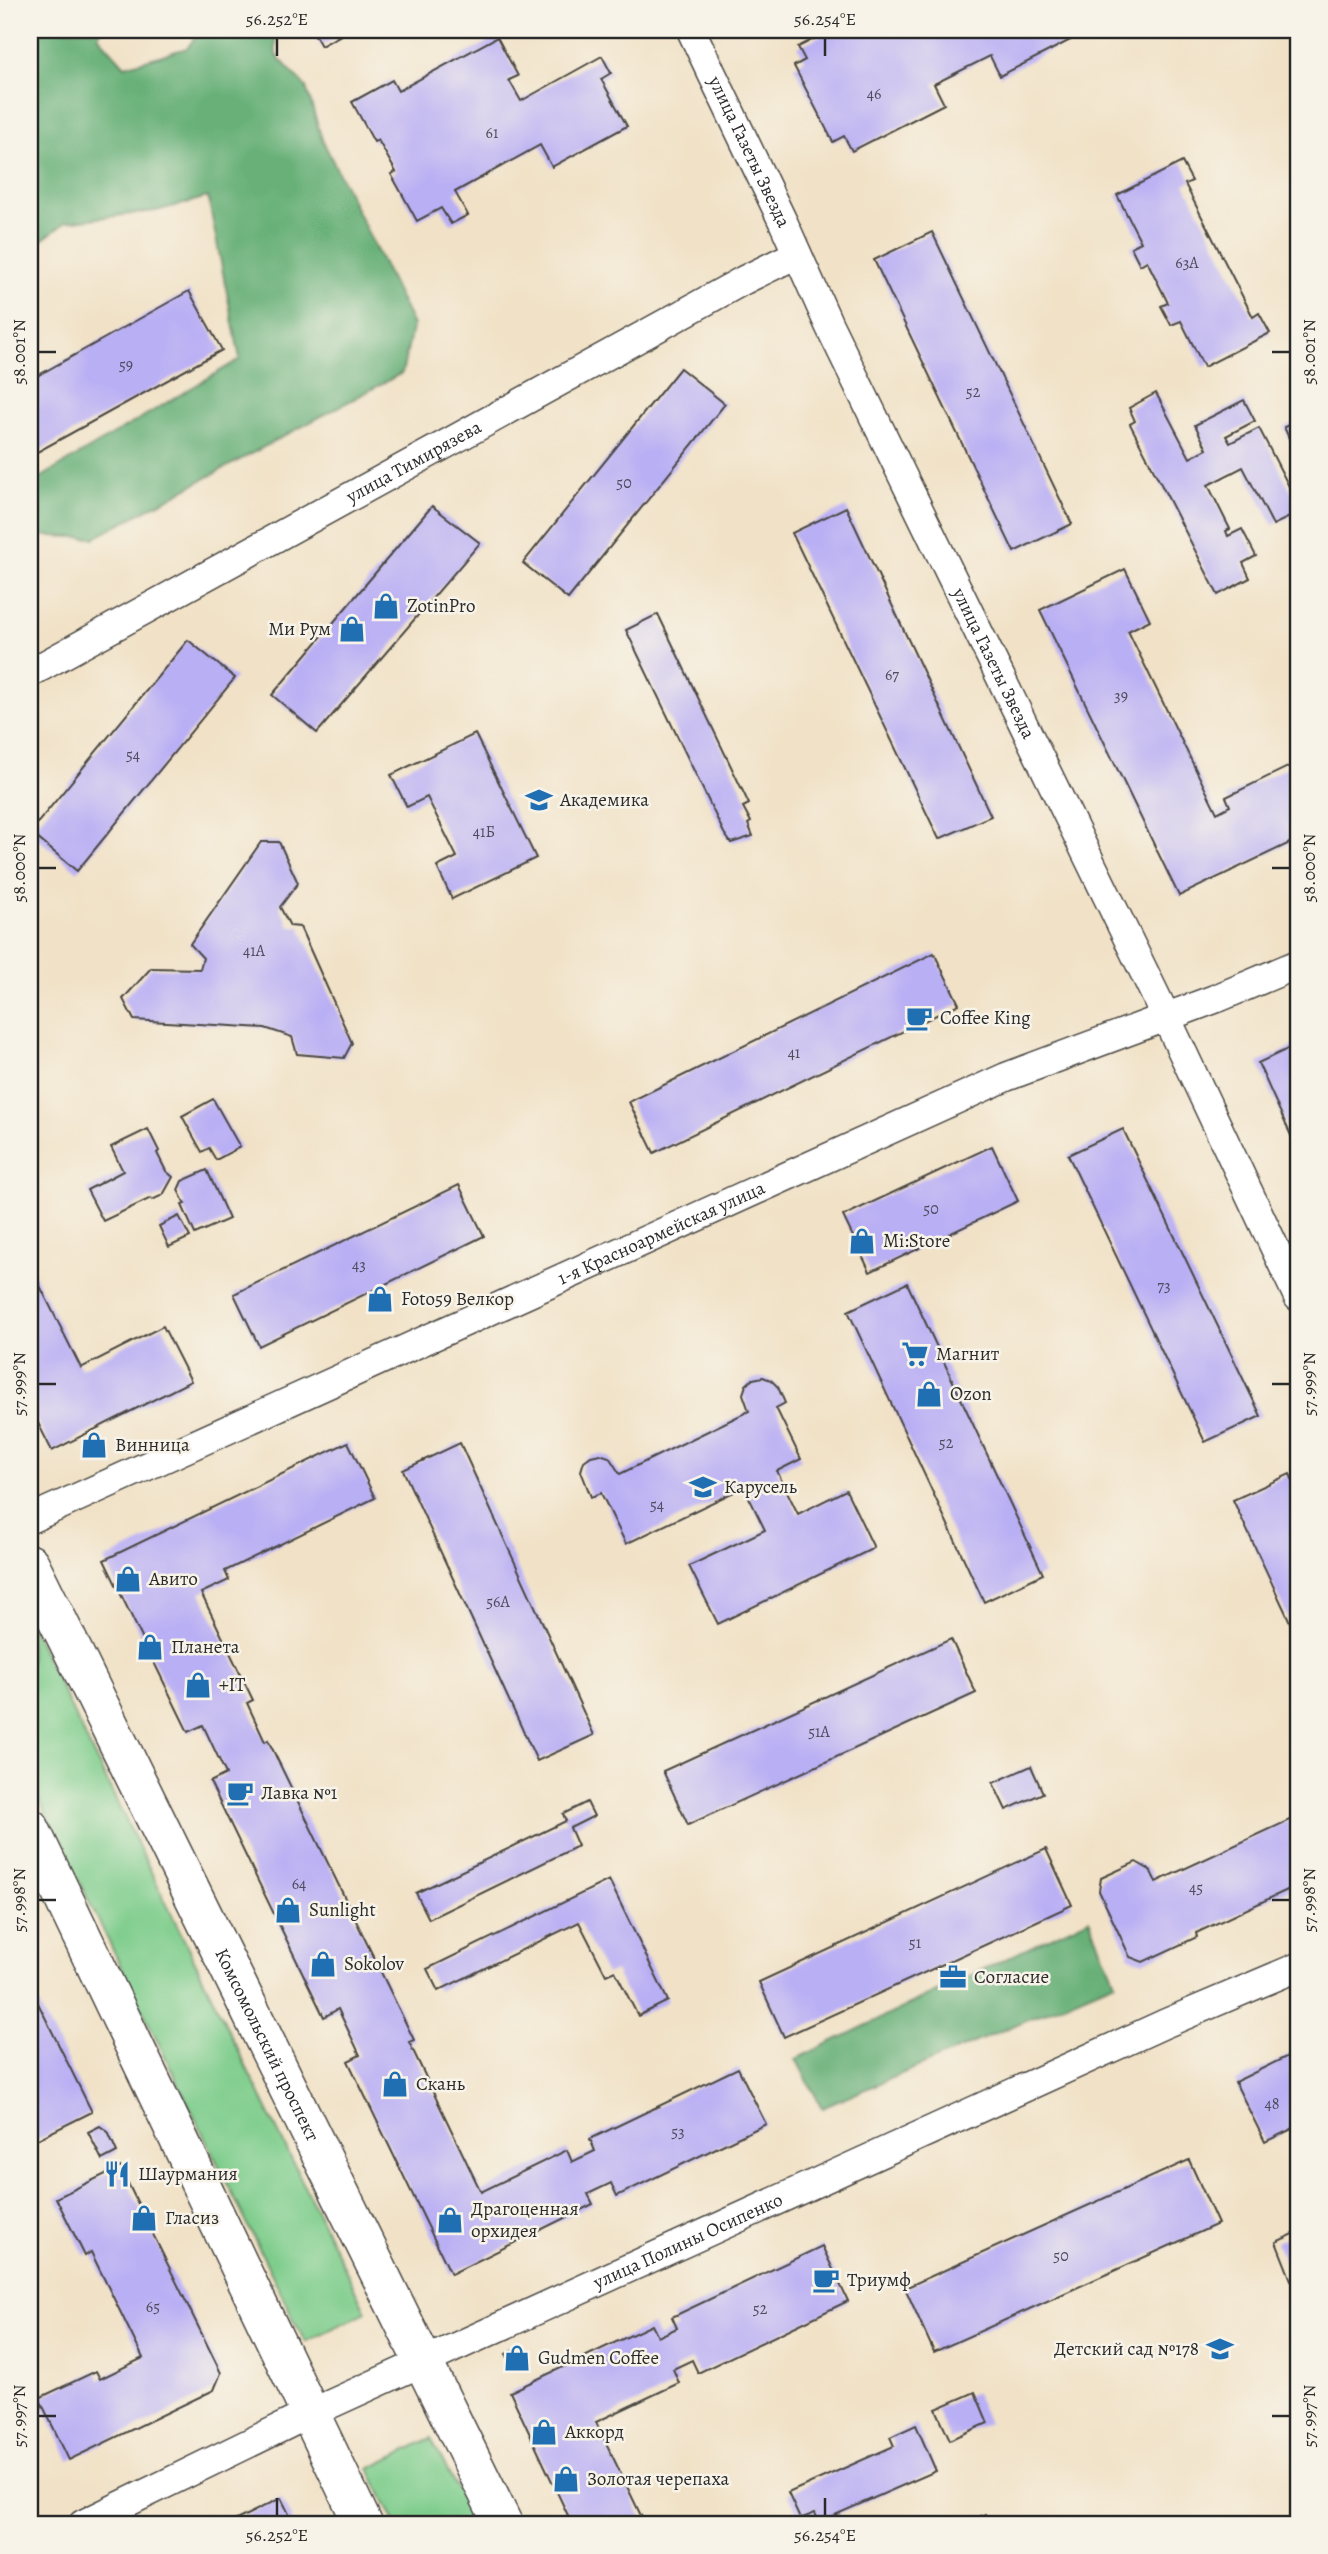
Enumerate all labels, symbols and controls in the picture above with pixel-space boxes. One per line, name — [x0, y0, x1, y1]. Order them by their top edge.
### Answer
text: 56.252°E — [246, 7, 308, 31]
text: 56.254°E — [794, 7, 856, 31]
street label: улица Газеты Звезда — [702, 71, 797, 232]
house number: 46 — [867, 83, 881, 105]
house number: 61 — [486, 122, 499, 144]
house number: 63А — [1175, 252, 1199, 274]
text: 58.001°N — [7, 319, 31, 385]
text: 58.001°N — [1297, 319, 1321, 385]
house number: 59 — [119, 354, 133, 376]
house number: 52 — [966, 381, 981, 403]
street label: улица Тимирязева — [341, 414, 486, 510]
house number: 50 — [616, 472, 632, 494]
street label: улица Газеты Звезда — [946, 583, 1042, 743]
shop icon: ZotinPro — [371, 591, 401, 621]
place label: ZotinPro — [407, 593, 475, 619]
shop icon: Ми Рум — [337, 614, 367, 644]
place label: Ми Рум — [268, 616, 331, 642]
house number: 67 — [885, 664, 899, 686]
house number: 39 — [1114, 685, 1128, 707]
house number: 54 — [126, 744, 140, 766]
school or university icon: Академика — [524, 785, 554, 815]
place label: Академика — [559, 787, 649, 813]
house number: 41Б — [473, 821, 495, 843]
text: 58.000°N — [7, 833, 31, 903]
text: 58.000°N — [1297, 833, 1321, 903]
house number: 41А — [243, 940, 266, 962]
cafe icon: Coffee King — [904, 1003, 934, 1033]
place label: Coffee King — [940, 1005, 1031, 1031]
house number: 41 — [788, 1042, 801, 1064]
street label: 1-я Красноармейская улица — [553, 1175, 769, 1291]
house number: 50 — [923, 1198, 939, 1220]
shop icon: Mi:Store — [847, 1226, 877, 1256]
place label: Mi:Store — [883, 1228, 950, 1254]
house number: 43 — [352, 1254, 366, 1276]
house number: 73 — [1157, 1275, 1171, 1297]
shop icon: Foto59 Велкор — [365, 1284, 395, 1314]
place label: Foto59 Велкор — [401, 1286, 514, 1312]
supermarket icon: Магнит — [900, 1339, 930, 1369]
place label: Магнит — [936, 1341, 1000, 1367]
text: 57.999°N — [7, 1352, 31, 1416]
text: 57.999°N — [1297, 1352, 1321, 1416]
shop icon: Ozon — [914, 1379, 944, 1409]
place label: Ozon — [950, 1381, 992, 1407]
shop icon: Винница — [79, 1430, 109, 1460]
place label: Винница — [115, 1432, 190, 1458]
house number: 52 — [939, 1432, 954, 1454]
school or university icon: Карусель — [688, 1472, 718, 1502]
place label: Карусель — [724, 1474, 797, 1500]
house number: 54 — [650, 1494, 664, 1516]
shop icon: Авито — [113, 1564, 143, 1594]
place label: Авито — [148, 1566, 198, 1592]
house number: 56А — [486, 1591, 510, 1613]
shop icon: Планета — [135, 1632, 165, 1662]
place label: Планета — [171, 1634, 240, 1660]
shop icon: +IT — [183, 1670, 213, 1700]
place label: +IT — [219, 1672, 246, 1698]
house number: 51А — [808, 1721, 831, 1743]
cafe icon: Лавка №1 — [225, 1778, 255, 1808]
place label: Лавка №1 — [261, 1780, 338, 1806]
text: 57.998°N — [7, 1868, 31, 1932]
text: 57.998°N — [1297, 1868, 1321, 1932]
house number: 64 — [292, 1873, 306, 1895]
house number: 45 — [1189, 1877, 1203, 1899]
shop icon: Sunlight — [273, 1895, 303, 1925]
place label: Sunlight — [309, 1897, 376, 1923]
house number: 51 — [909, 1932, 922, 1954]
street label: Комсомольский проспект — [208, 1944, 326, 2146]
shop icon: Sokolov — [308, 1949, 338, 1979]
place label: Sokolov — [344, 1951, 404, 1977]
office icon: Согласие — [938, 1962, 968, 1992]
place label: Согласие — [974, 1964, 1049, 1990]
shop icon: Скань — [380, 2069, 410, 2099]
place label: Скань — [416, 2071, 465, 2097]
house number: 48 — [1264, 2093, 1280, 2115]
house number: 53 — [671, 2121, 685, 2143]
restaurant icon: Шаурмания — [102, 2159, 132, 2189]
place label: Шаурмания — [138, 2161, 238, 2187]
street label: улица Полины Осипенко — [588, 2187, 787, 2296]
place label: Драгоценная орхидея — [471, 2196, 579, 2244]
shop icon: Гласиз — [129, 2203, 159, 2233]
place label: Гласиз — [165, 2205, 219, 2231]
shop icon: Драгоценная орхидея — [435, 2205, 465, 2235]
house number: 50 — [1053, 2245, 1069, 2267]
cafe icon: Триумф — [811, 2265, 841, 2295]
place label: Триумф — [847, 2267, 911, 2293]
house number: 65 — [146, 2296, 160, 2318]
house number: 52 — [753, 2298, 768, 2320]
school or university icon: Детский сад №178 — [1205, 2334, 1235, 2364]
place label: Детский сад №178 — [1054, 2336, 1199, 2362]
shop icon: Gudmen Coffee — [502, 2343, 532, 2373]
place label: Gudmen Coffee — [538, 2345, 659, 2371]
text: 57.997°N — [7, 2384, 31, 2448]
text: 57.997°N — [1297, 2384, 1321, 2448]
shop icon: Аккорд — [529, 2417, 559, 2447]
place label: Аккорд — [564, 2419, 624, 2445]
shop icon: Золотая черепаха — [551, 2464, 581, 2494]
place label: Золотая черепаха — [587, 2466, 730, 2492]
text: 56.252°E — [246, 2523, 308, 2547]
text: 56.254°E — [794, 2523, 856, 2547]

